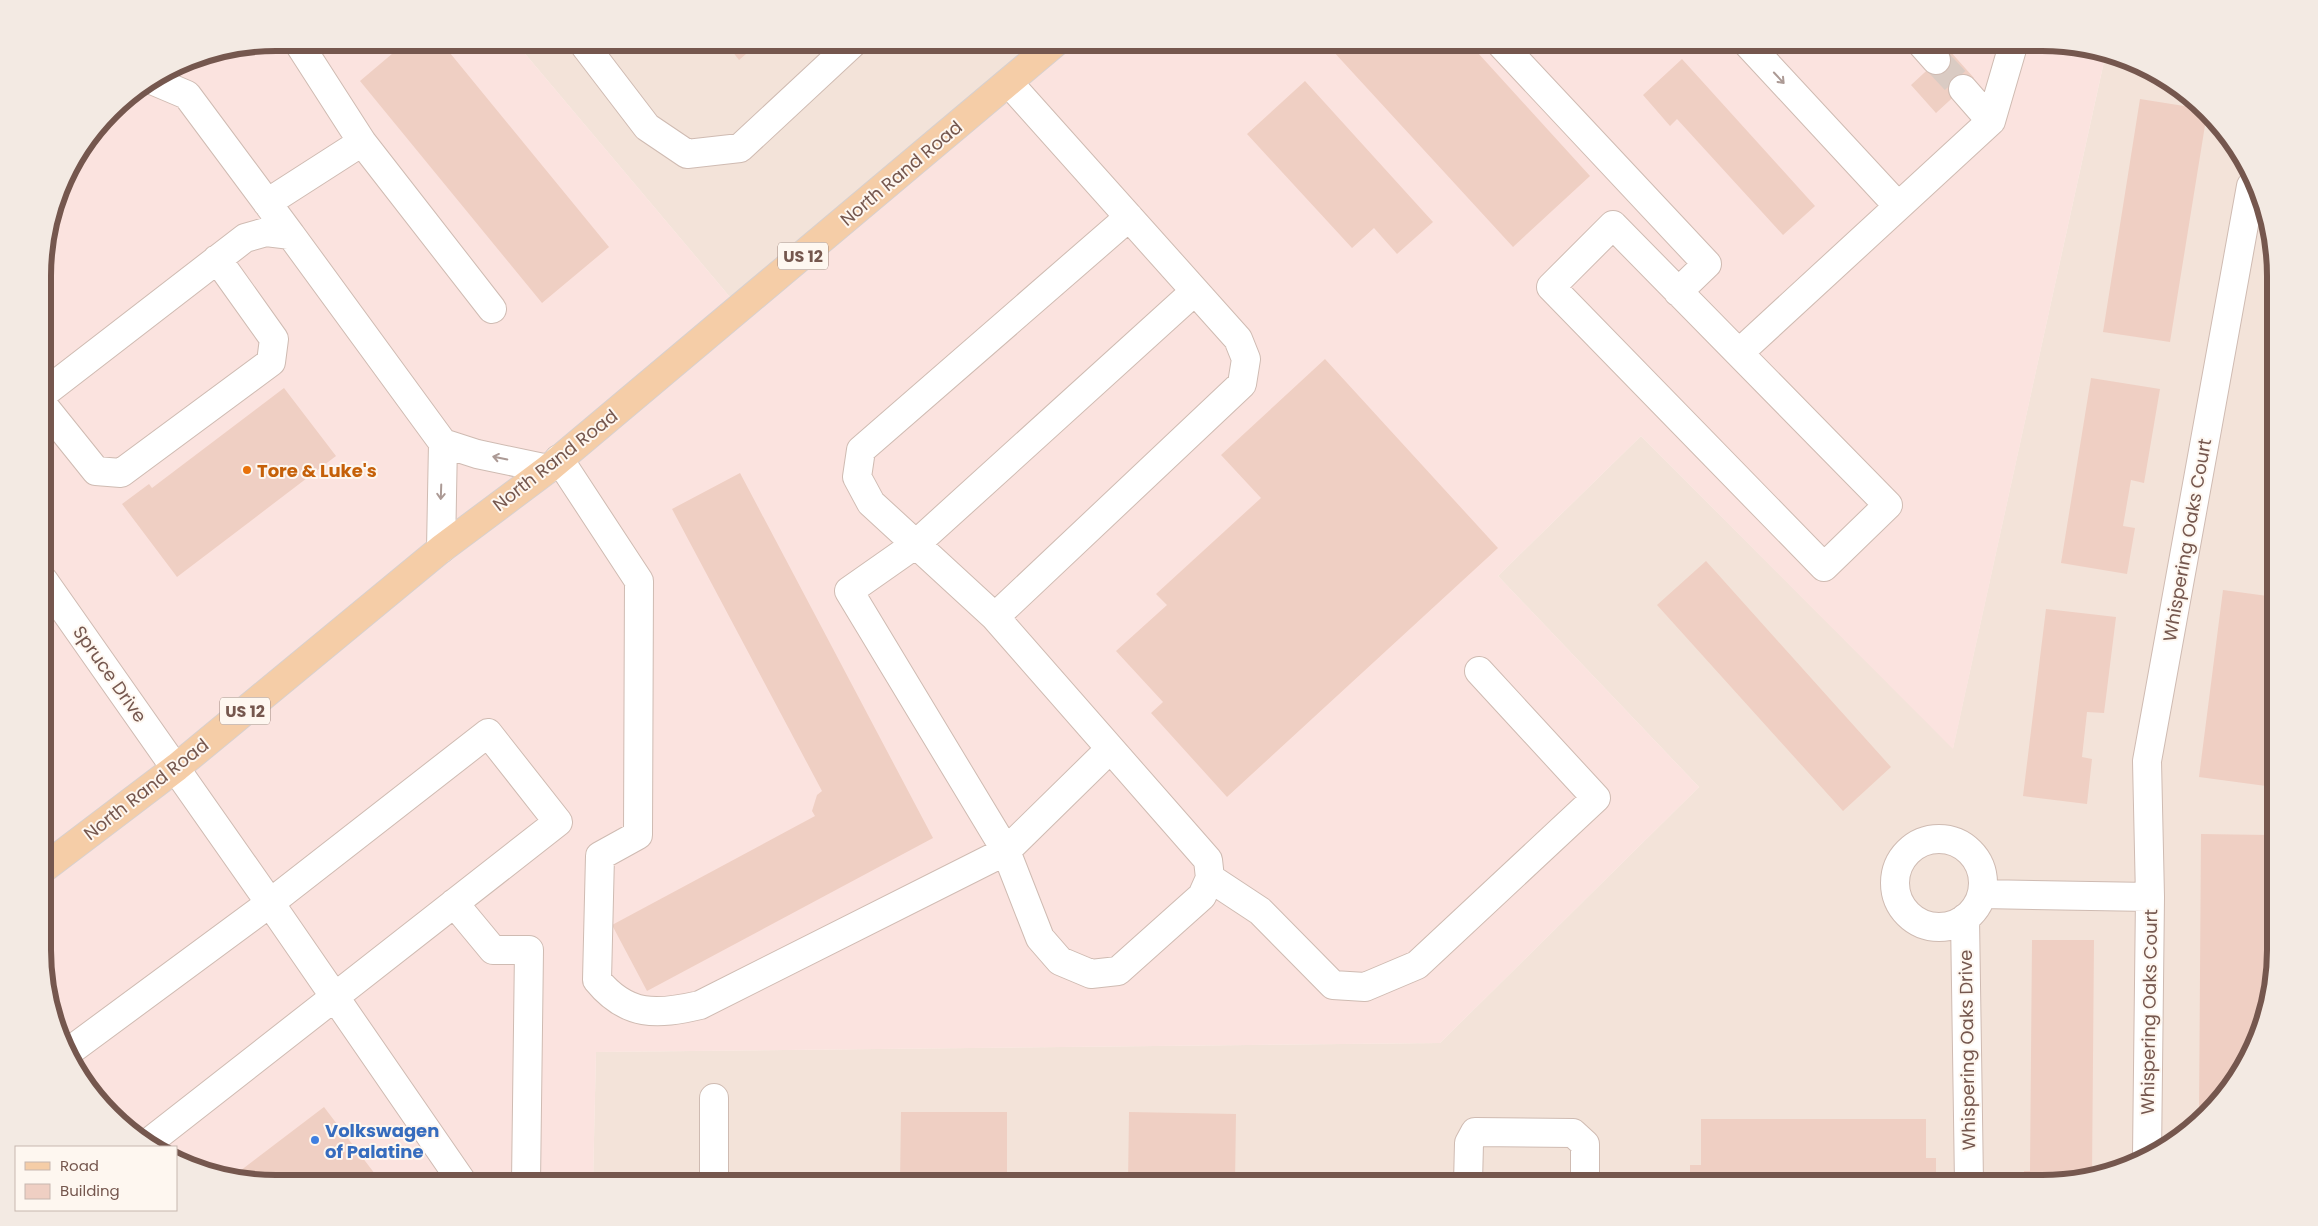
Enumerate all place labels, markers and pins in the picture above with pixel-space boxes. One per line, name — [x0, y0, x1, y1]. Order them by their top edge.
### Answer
place label: Tore & Luke's — [257, 458, 377, 483]
marker: Tore & Luke's — [241, 464, 253, 476]
place label: Volkswagen of Palatine — [325, 1118, 439, 1164]
marker: Volkswagen of Palatine — [309, 1134, 321, 1146]

